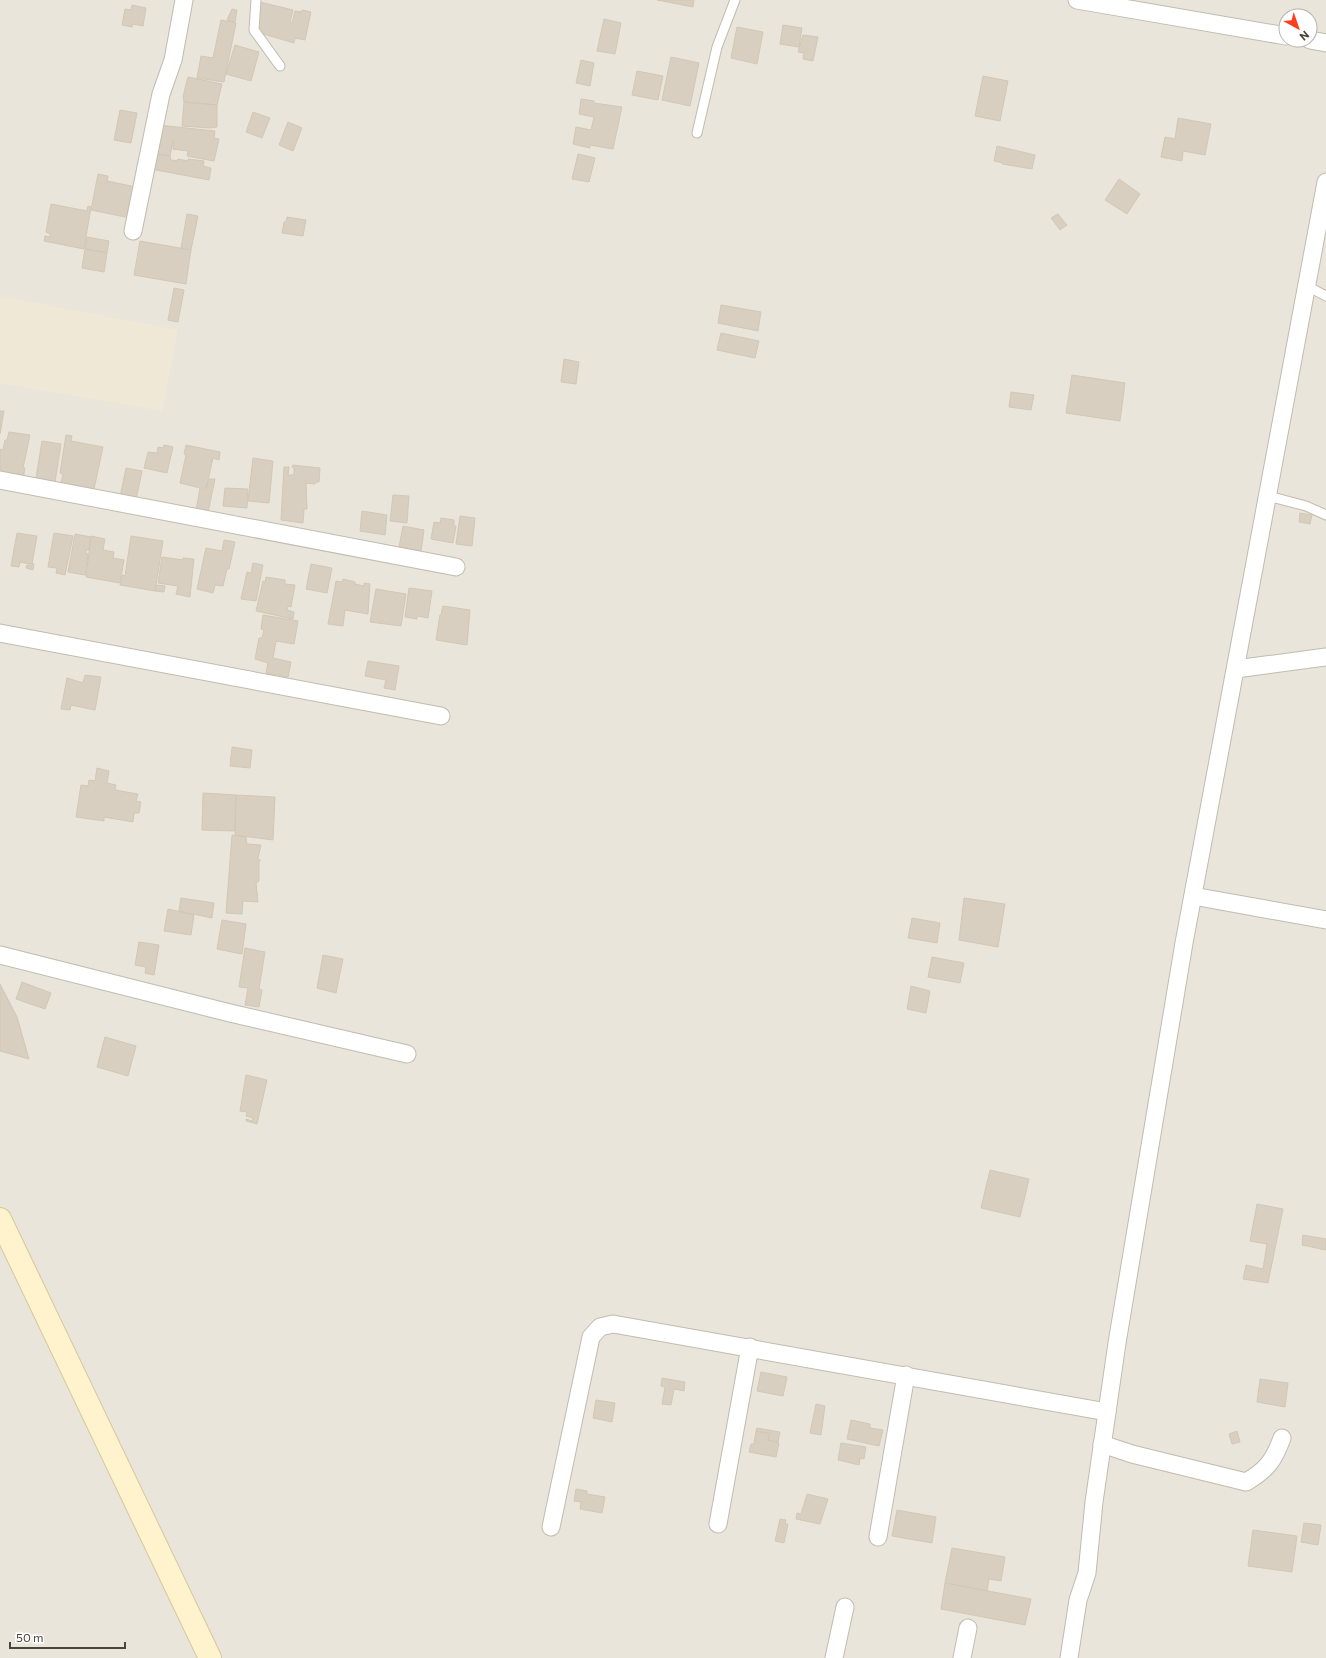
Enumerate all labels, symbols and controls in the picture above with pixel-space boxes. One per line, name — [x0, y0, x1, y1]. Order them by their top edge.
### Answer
north arrow — [1278, 8, 1318, 48]
text: N — [1297, 28, 1312, 44]
scale bar — [10, 1624, 125, 1650]
text: 50 m — [16, 1630, 44, 1644]

